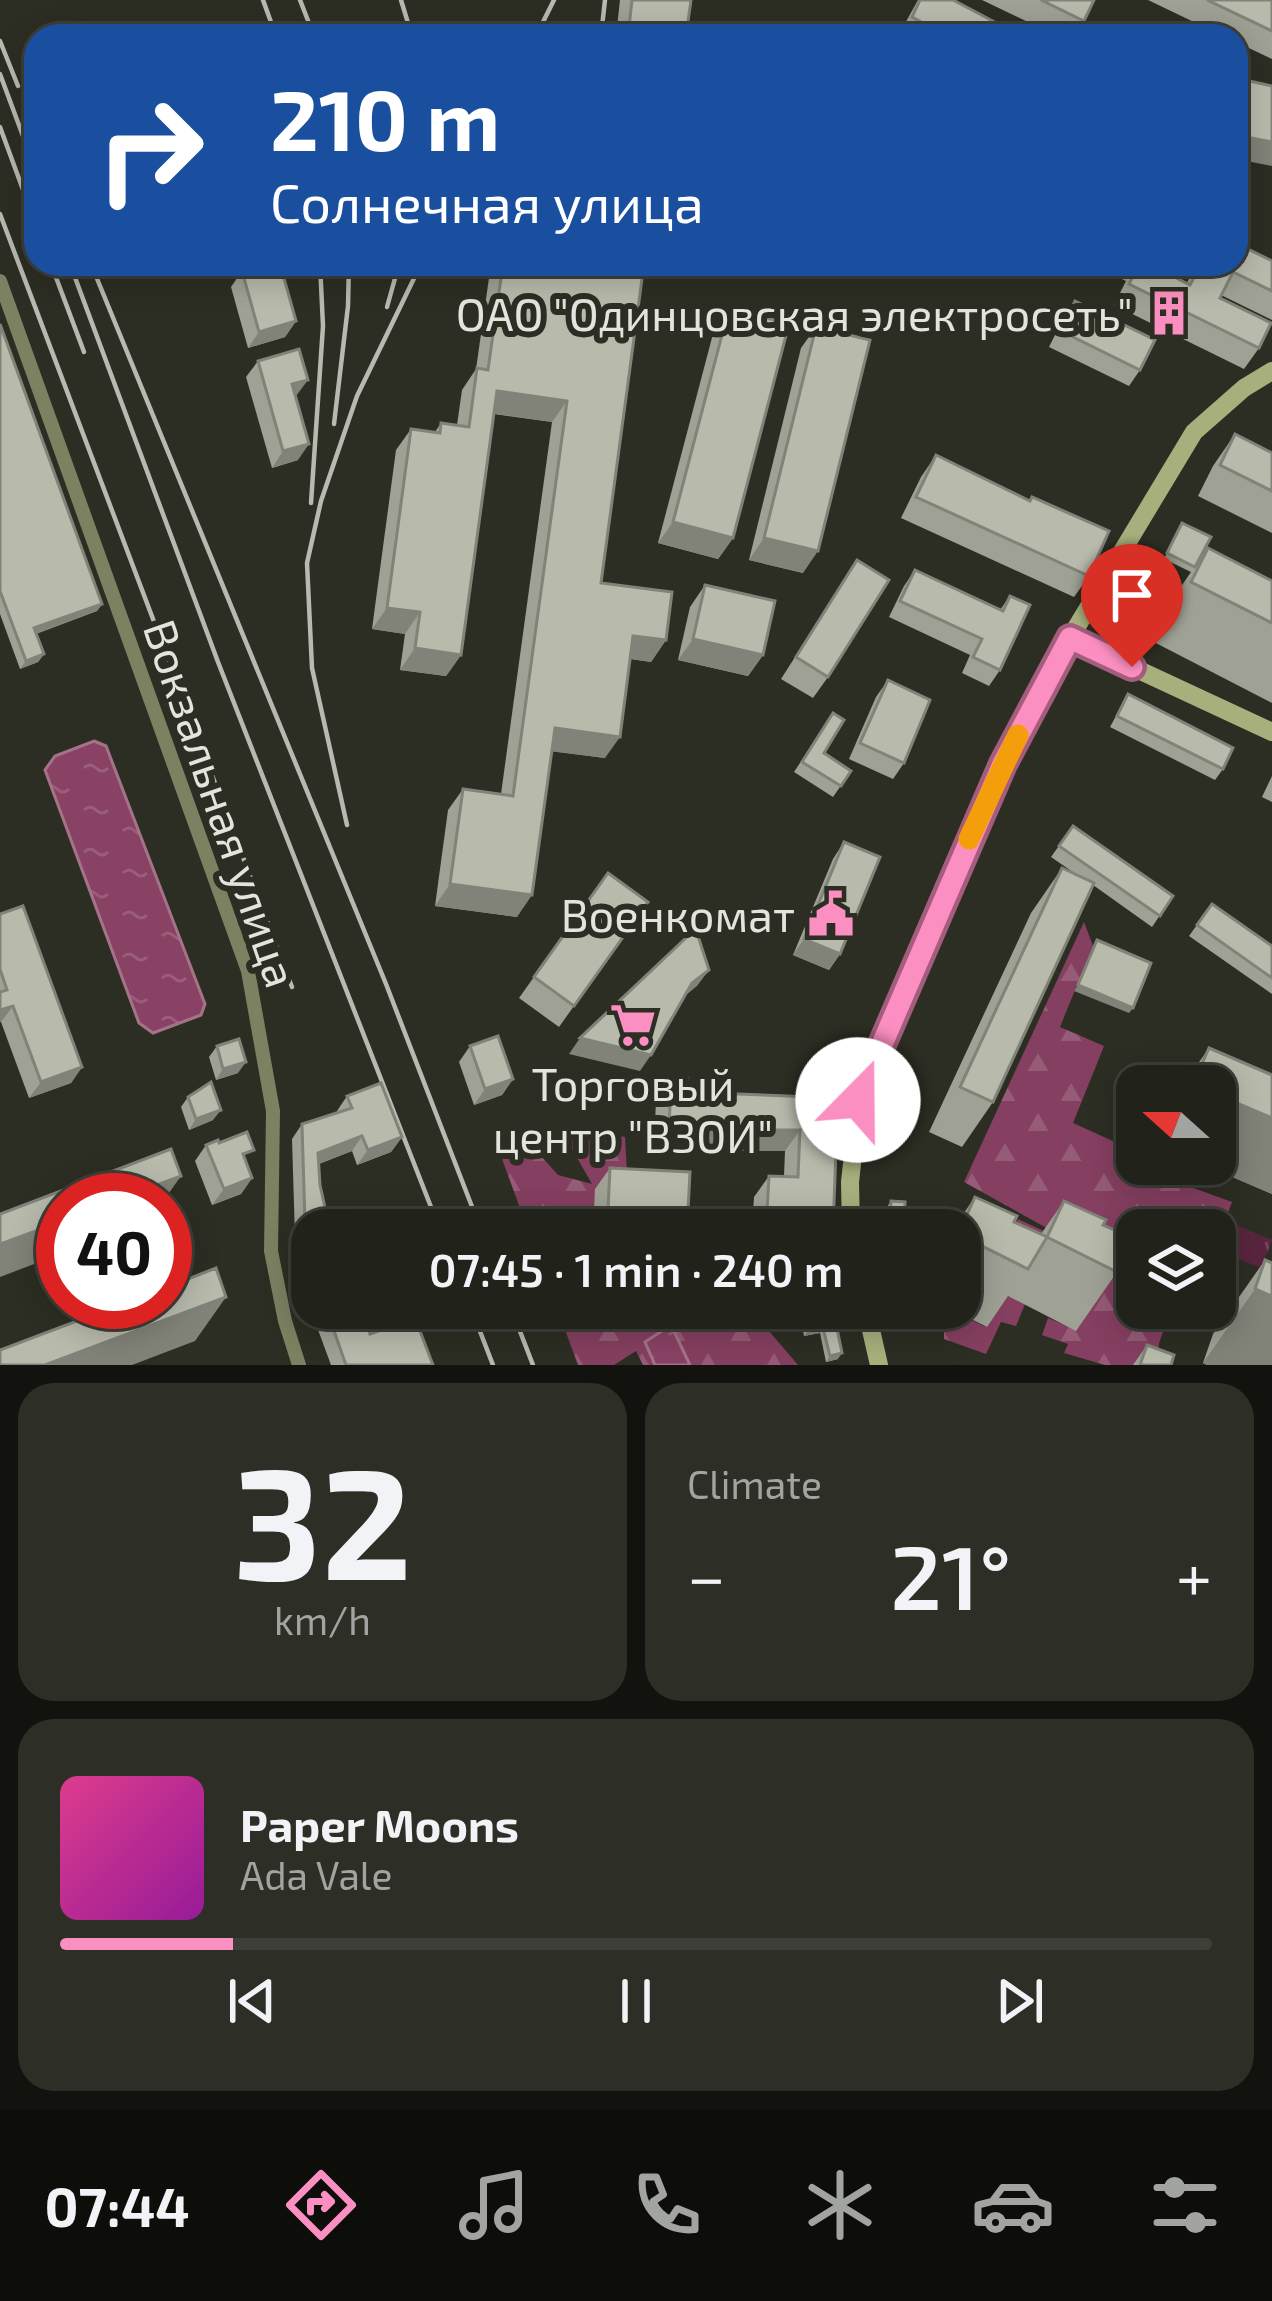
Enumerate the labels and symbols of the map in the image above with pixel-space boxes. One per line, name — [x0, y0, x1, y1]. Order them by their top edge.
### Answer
place label: ОАО "Одинцовская электросеть" — [456, 286, 1133, 340]
building icon: ОАО "Одинцовская электросеть" — [1144, 288, 1194, 338]
pin — [1081, 544, 1183, 667]
street label: Вокзальная улица — [133, 612, 310, 994]
place label: Военкомат — [561, 887, 795, 941]
public building icon: Военкомат — [806, 889, 856, 939]
supermarket icon: Торговый центр "ВЗОИ" — [608, 1000, 658, 1050]
position arrow — [795, 1037, 921, 1163]
place label: Торговый центр "ВЗОИ" — [493, 1056, 773, 1162]
north arrow — [1116, 1065, 1236, 1185]
speed limit sign: 40 — [36, 1173, 192, 1329]

